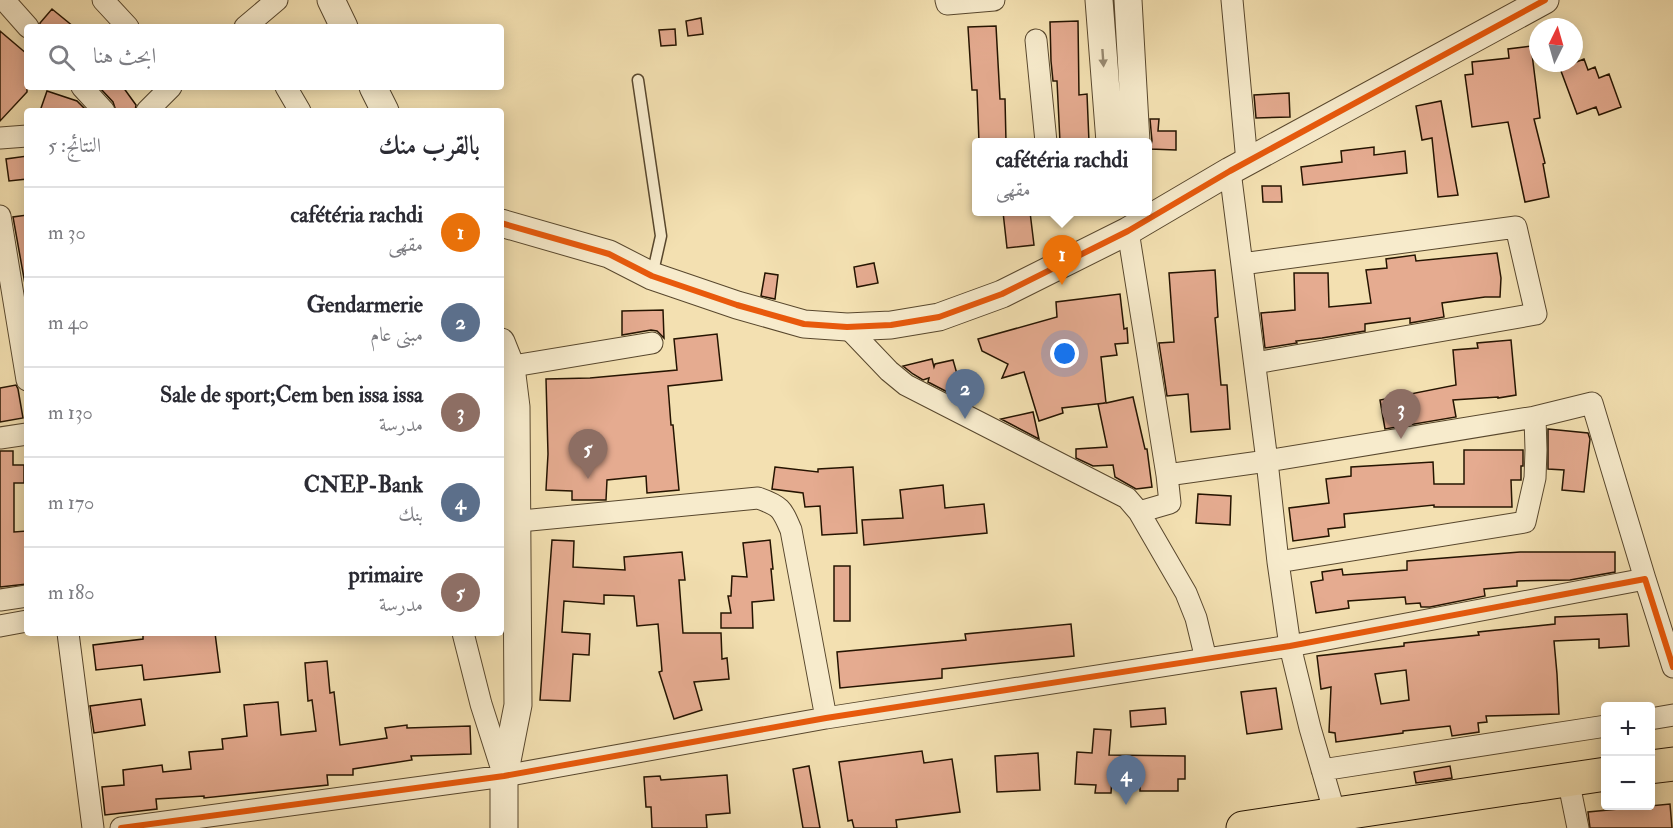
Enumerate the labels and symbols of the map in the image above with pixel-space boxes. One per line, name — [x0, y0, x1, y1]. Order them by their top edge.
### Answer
north arrow — [1529, 18, 1583, 72]
one-way arrow — [1098, 49, 1108, 68]
pin: 1 — [1042, 236, 1082, 285]
your location — [1050, 339, 1079, 368]
pin: 2 — [946, 370, 984, 419]
pin: 3 — [1382, 390, 1420, 439]
pin: 5 — [568, 430, 608, 479]
pin: 4 — [1106, 756, 1146, 805]

